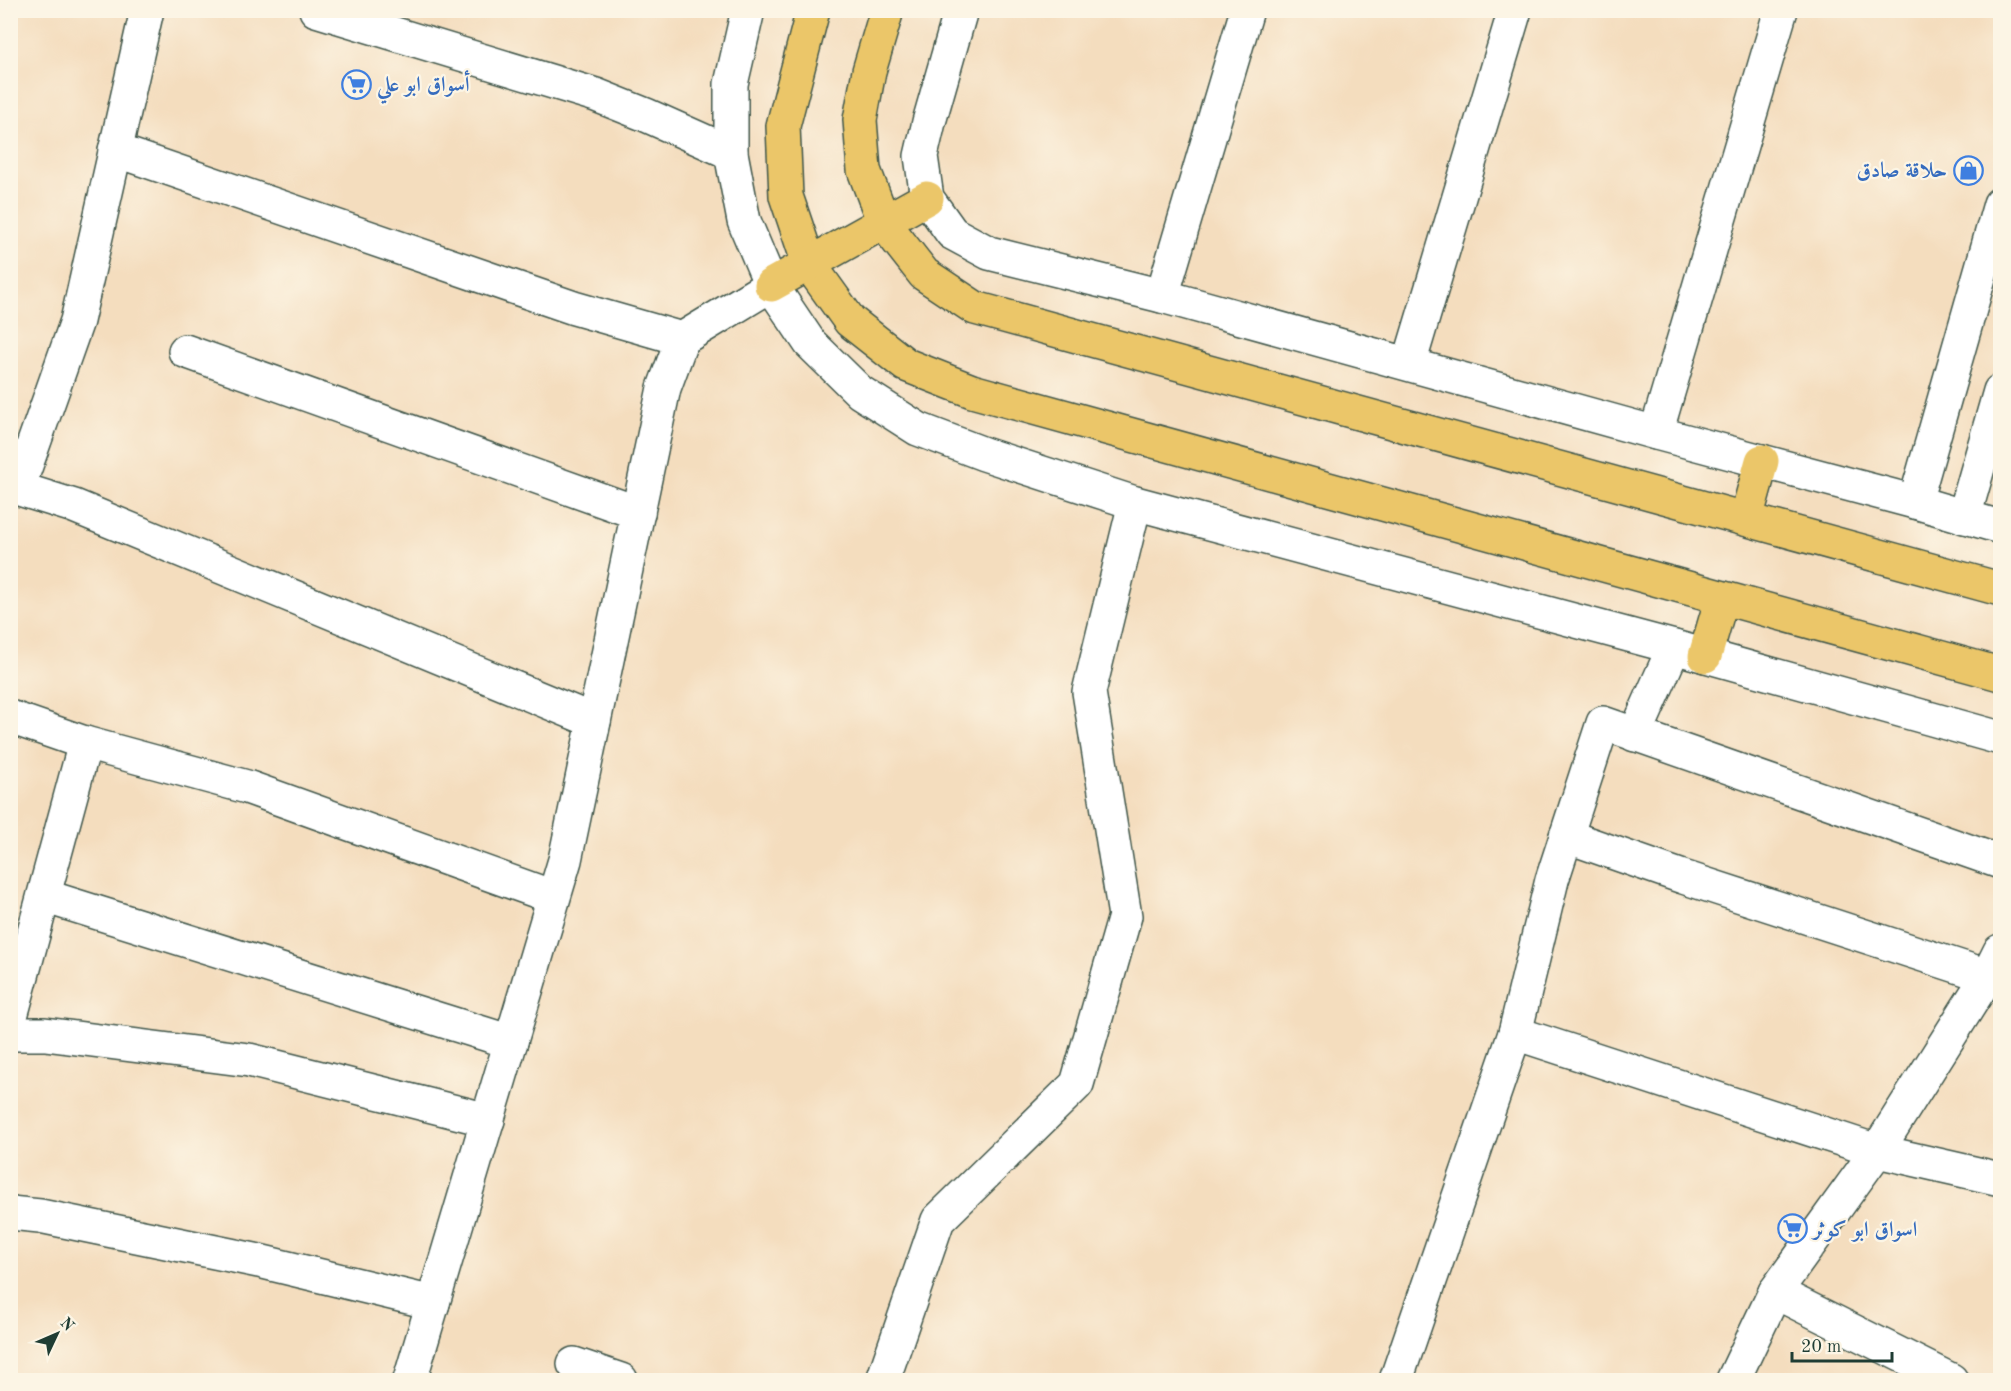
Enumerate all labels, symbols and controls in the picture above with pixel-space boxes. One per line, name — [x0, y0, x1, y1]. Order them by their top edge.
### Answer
supermarket icon: أسواق ابو علي — [340, 68, 372, 100]
place label: أسواق ابو علي — [376, 70, 470, 104]
shop icon: حلاقة صادق — [1952, 154, 1984, 186]
place label: حلاقة صادق — [1856, 160, 1947, 182]
supermarket icon: اسواق ابو كوثر — [1776, 1213, 1808, 1245]
place label: اسواق ابو كوثر — [1811, 1219, 1917, 1242]
north arrow — [27, 1304, 87, 1364]
text: N — [56, 1315, 77, 1335]
scale bar — [1792, 1325, 1892, 1363]
text: 20 m — [1801, 1338, 1841, 1356]

